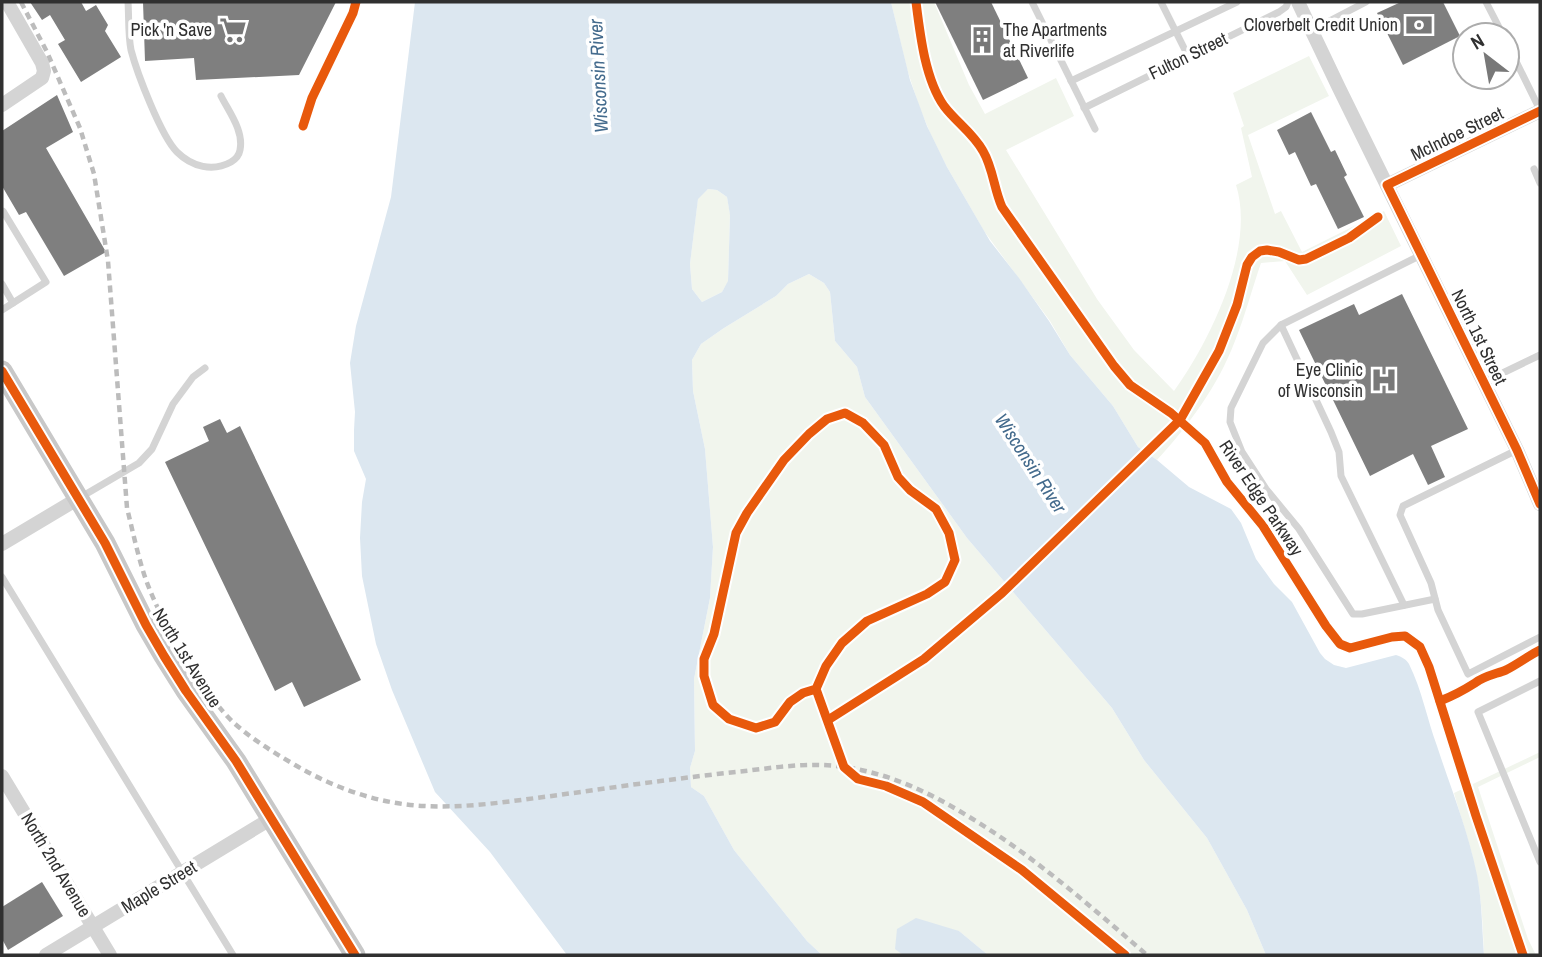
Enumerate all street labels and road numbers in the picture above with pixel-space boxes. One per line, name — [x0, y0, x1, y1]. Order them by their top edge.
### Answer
street label: Fulton Street — [1144, 26, 1231, 85]
street label: McIndoe Street — [1406, 100, 1507, 167]
street label: North 1st Street — [1446, 285, 1513, 389]
street label: River Edge Parkway — [1213, 435, 1310, 561]
street label: North 1st Avenue — [147, 603, 228, 712]
street label: North 2nd Avenue — [15, 808, 98, 922]
street label: Maple Street — [116, 854, 201, 919]

